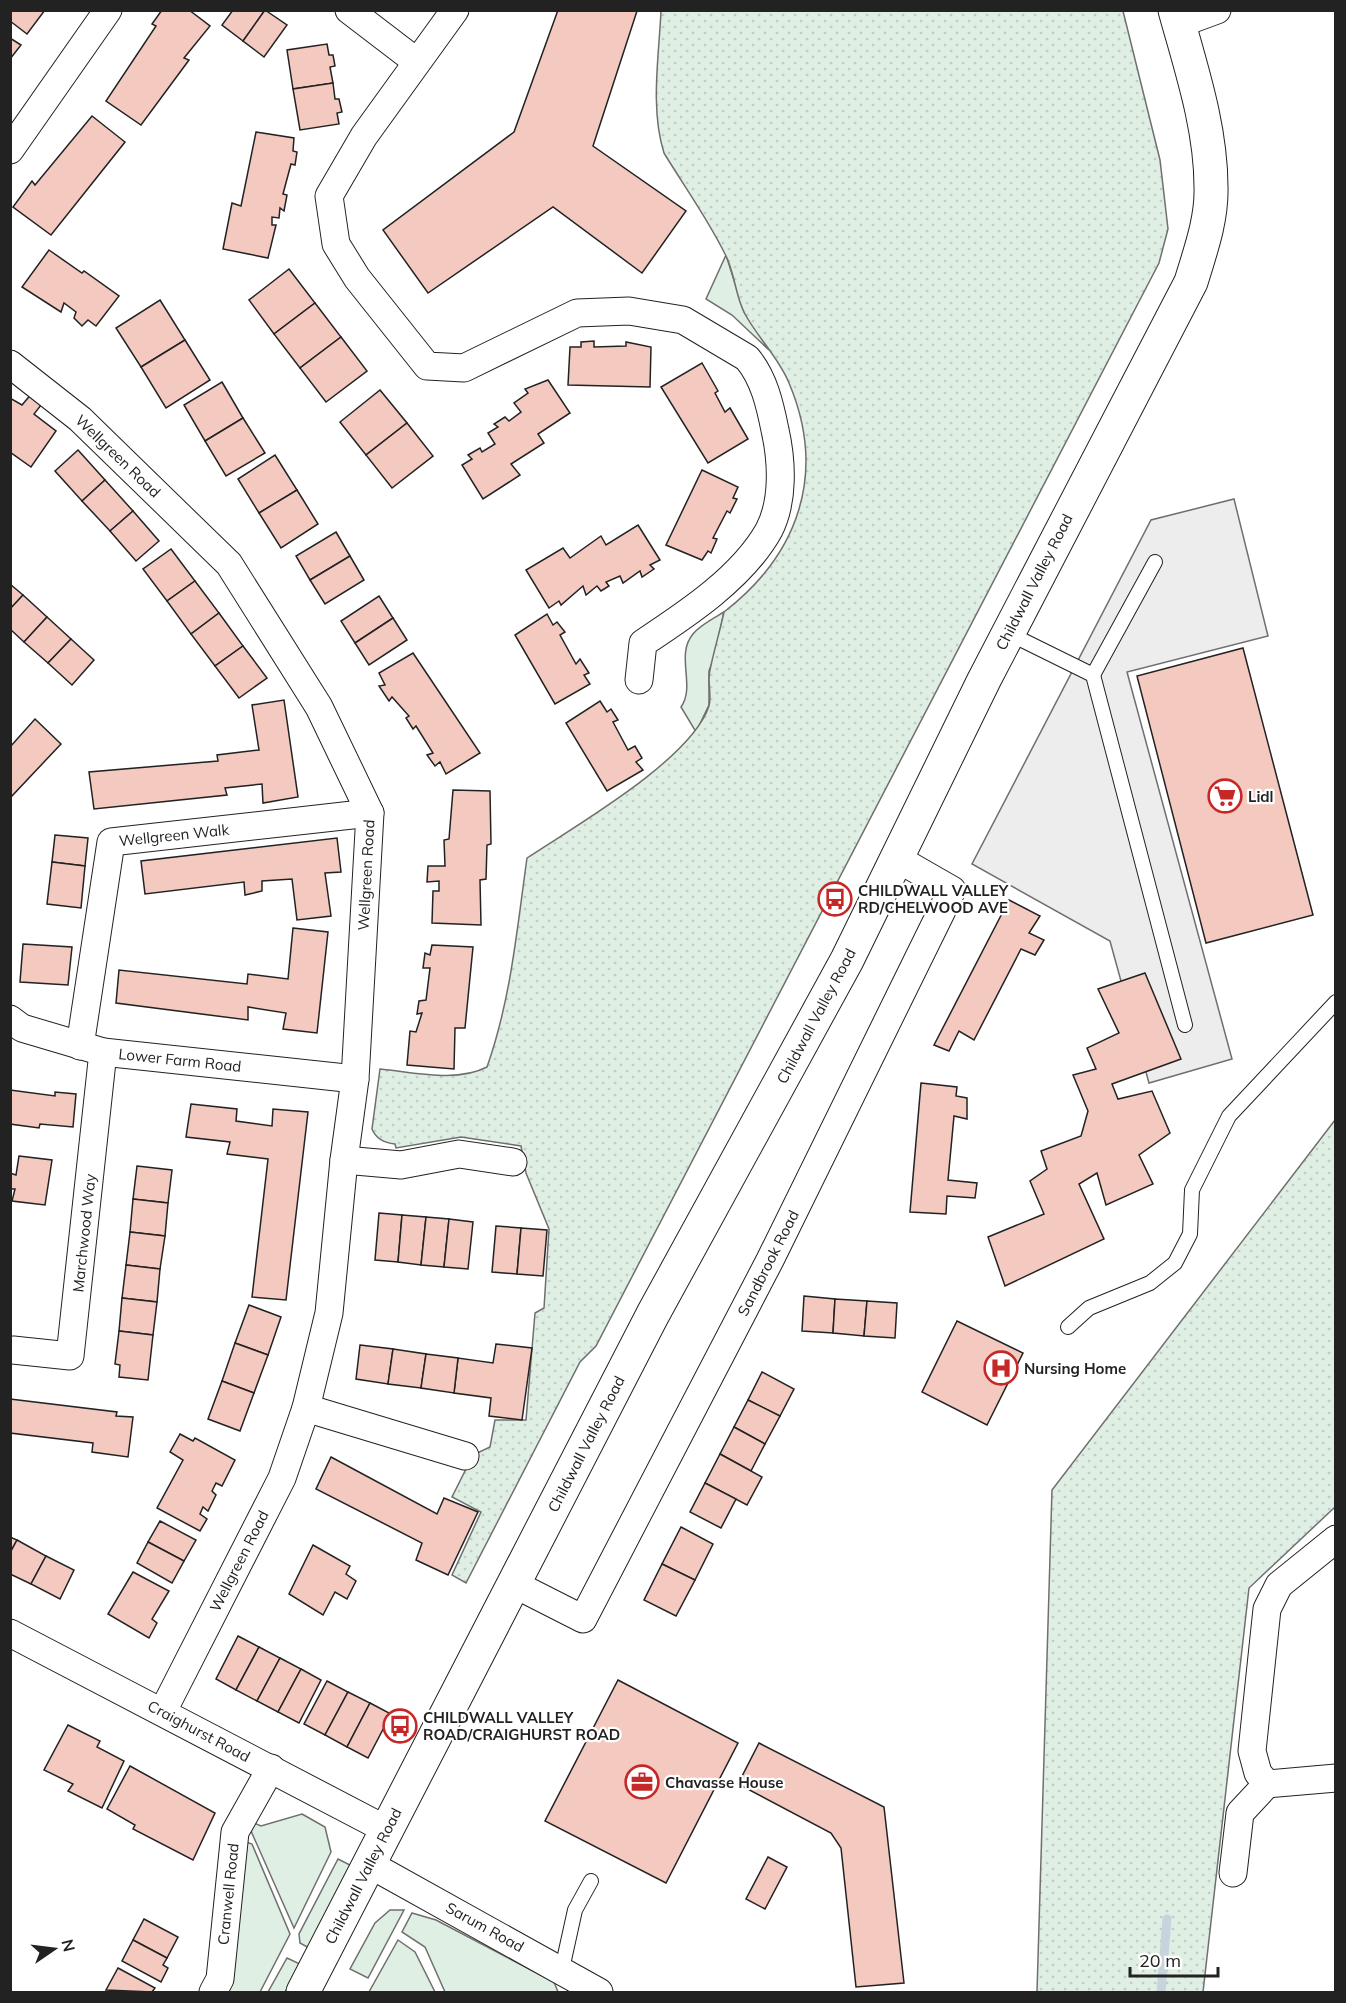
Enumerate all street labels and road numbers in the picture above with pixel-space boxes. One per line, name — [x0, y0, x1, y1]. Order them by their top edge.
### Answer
street label: Wellgreen Road — [71, 411, 165, 501]
street label: Childwall Valley Road — [991, 511, 1077, 653]
street label: Wellgreen Road — [354, 819, 378, 931]
street label: Wellgreen Walk — [118, 820, 230, 850]
street label: Childwall Valley Road — [772, 945, 860, 1087]
street label: Lower Farm Road — [118, 1044, 242, 1076]
street label: Marchwood Way — [68, 1173, 100, 1293]
street label: Sandbrook Road — [733, 1207, 803, 1319]
street label: Childwall Valley Road — [543, 1373, 629, 1515]
street label: Wellgreen Road — [205, 1507, 273, 1615]
street label: Craighurst Road — [144, 1696, 254, 1766]
street label: Childwall Valley Road — [320, 1805, 406, 1947]
street label: Cranwell Road — [213, 1842, 243, 1946]
street label: Sarum Road — [443, 1898, 527, 1956]

